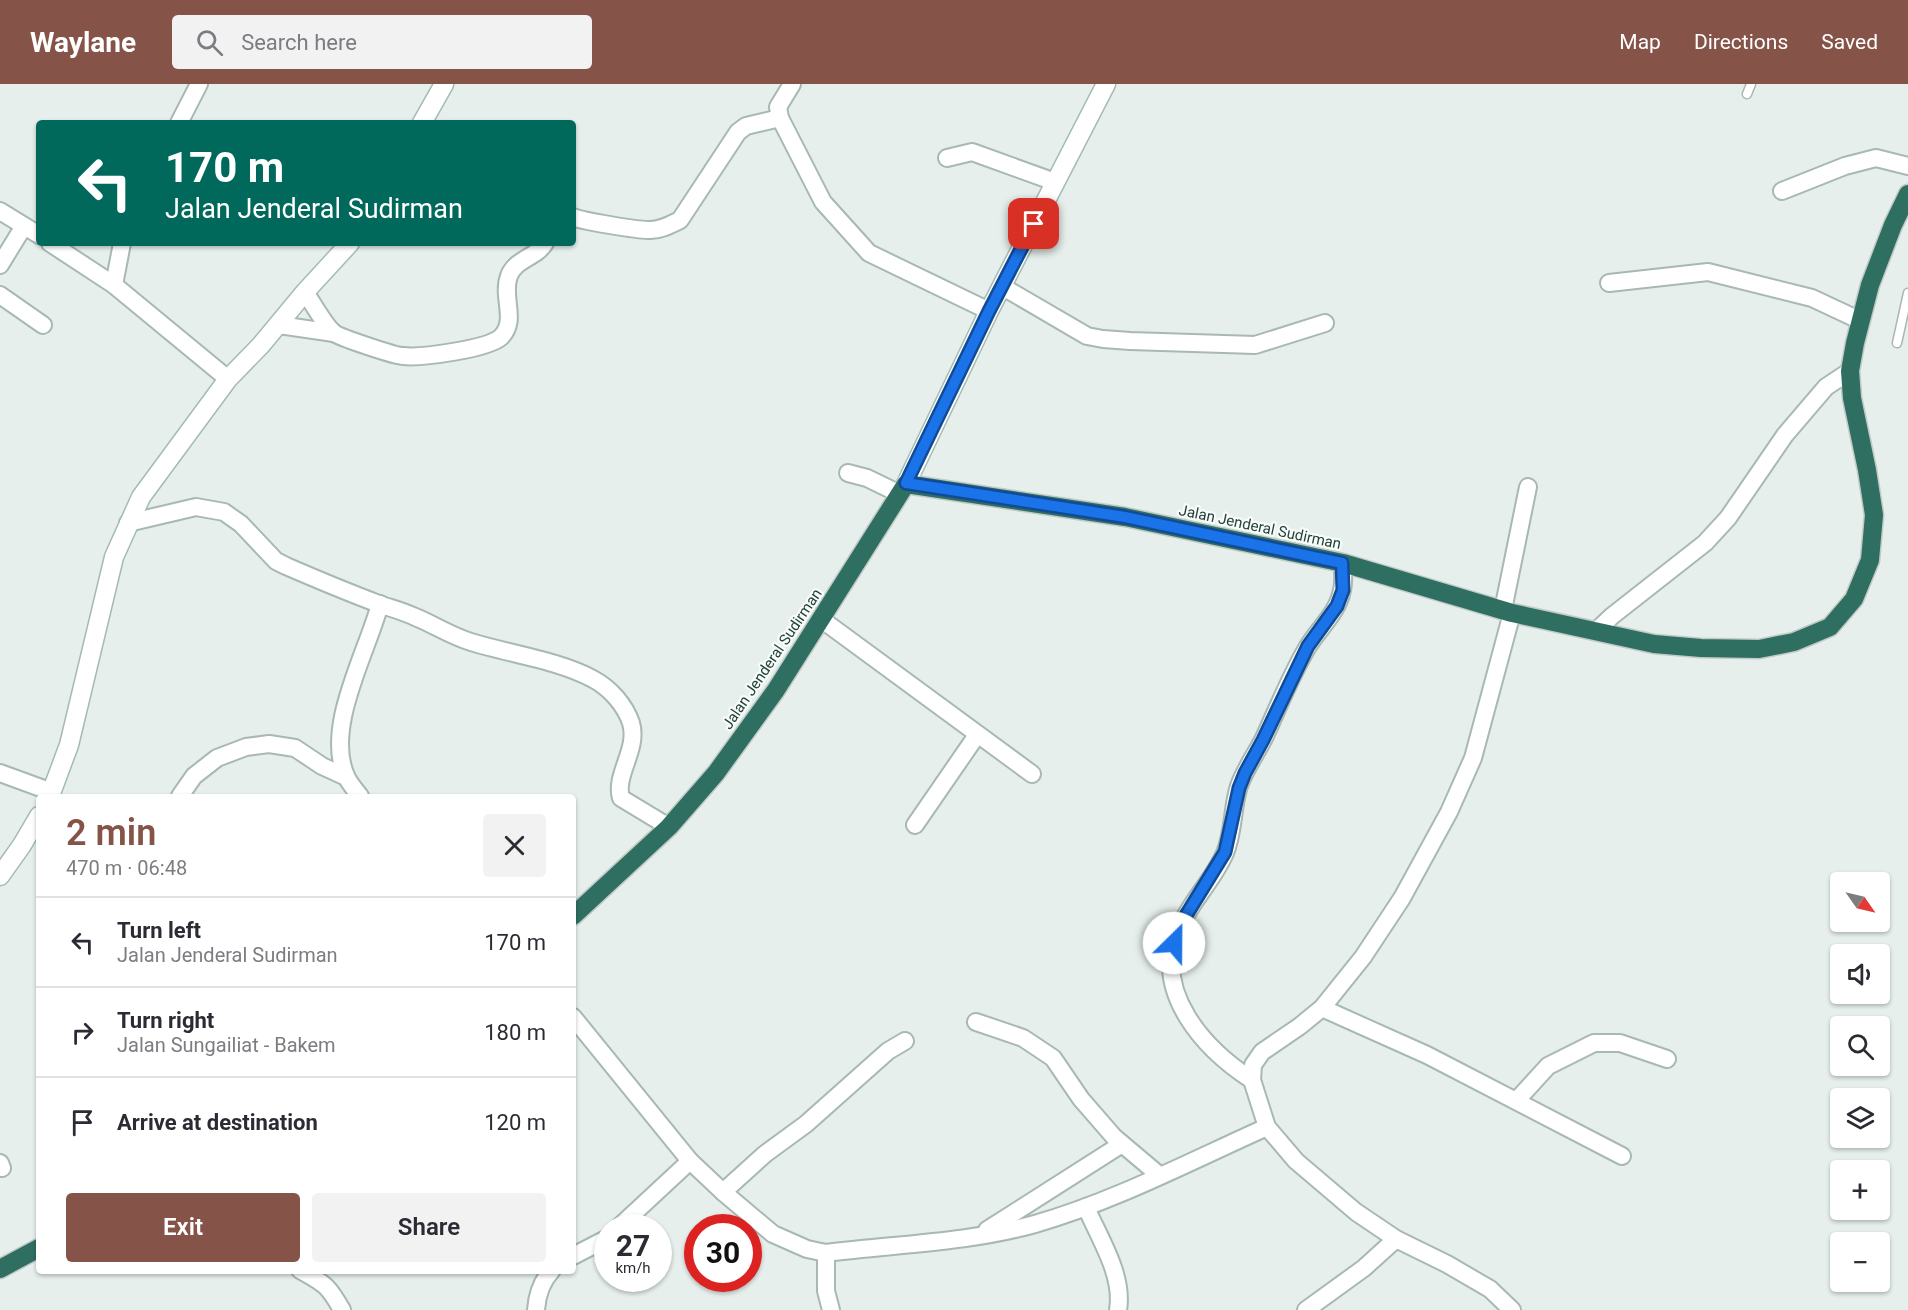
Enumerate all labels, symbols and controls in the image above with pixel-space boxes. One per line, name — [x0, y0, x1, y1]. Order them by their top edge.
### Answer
search box — [172, 15, 592, 69]
text: Waylane — [30, 26, 136, 59]
icon: search — [193, 26, 226, 59]
text: Search here — [241, 30, 357, 55]
text: Map — [1619, 30, 1661, 54]
text: Directions — [1694, 30, 1788, 54]
text: Saved — [1821, 30, 1878, 54]
text: 170 m — [165, 143, 284, 192]
icon: left — [66, 144, 144, 222]
text: Jalan Jenderal Sudirman — [165, 193, 463, 225]
pin — [1008, 198, 1059, 249]
icon: arrive — [1017, 207, 1050, 240]
street label: Jalan Jenderal Sudirman — [1177, 501, 1343, 553]
street label: Jalan Jenderal Sudirman — [718, 585, 826, 733]
text: 2 min — [66, 812, 156, 854]
button: close — [483, 814, 546, 877]
text: 470 m · 06:48 — [66, 856, 187, 880]
north arrow — [1830, 872, 1890, 932]
map controls — [1830, 872, 1890, 1292]
position arrow — [1142, 911, 1206, 975]
text: Turn left — [117, 918, 201, 943]
icon: left — [66, 926, 99, 959]
text: 170 m — [484, 930, 546, 955]
text: Jalan Jenderal Sudirman — [117, 943, 338, 967]
button: sound — [1830, 944, 1890, 1004]
text: Turn right — [117, 1008, 214, 1033]
icon: right — [66, 1016, 99, 1049]
button: search — [1830, 1016, 1890, 1076]
text: 180 m — [484, 1020, 546, 1045]
text: Jalan Sungailiat - Bakem — [117, 1033, 336, 1057]
button: layers — [1830, 1088, 1890, 1148]
icon: arrive — [66, 1106, 99, 1139]
text: Arrive at destination — [117, 1110, 318, 1135]
text: 120 m — [484, 1110, 546, 1135]
button: + — [1830, 1160, 1890, 1220]
button: Exit — [66, 1193, 300, 1262]
button: Share — [312, 1193, 546, 1262]
speed limit sign: 30 — [684, 1214, 762, 1292]
text: 27 — [616, 1228, 650, 1263]
button: − — [1830, 1232, 1890, 1292]
text: km/h — [615, 1259, 651, 1277]

